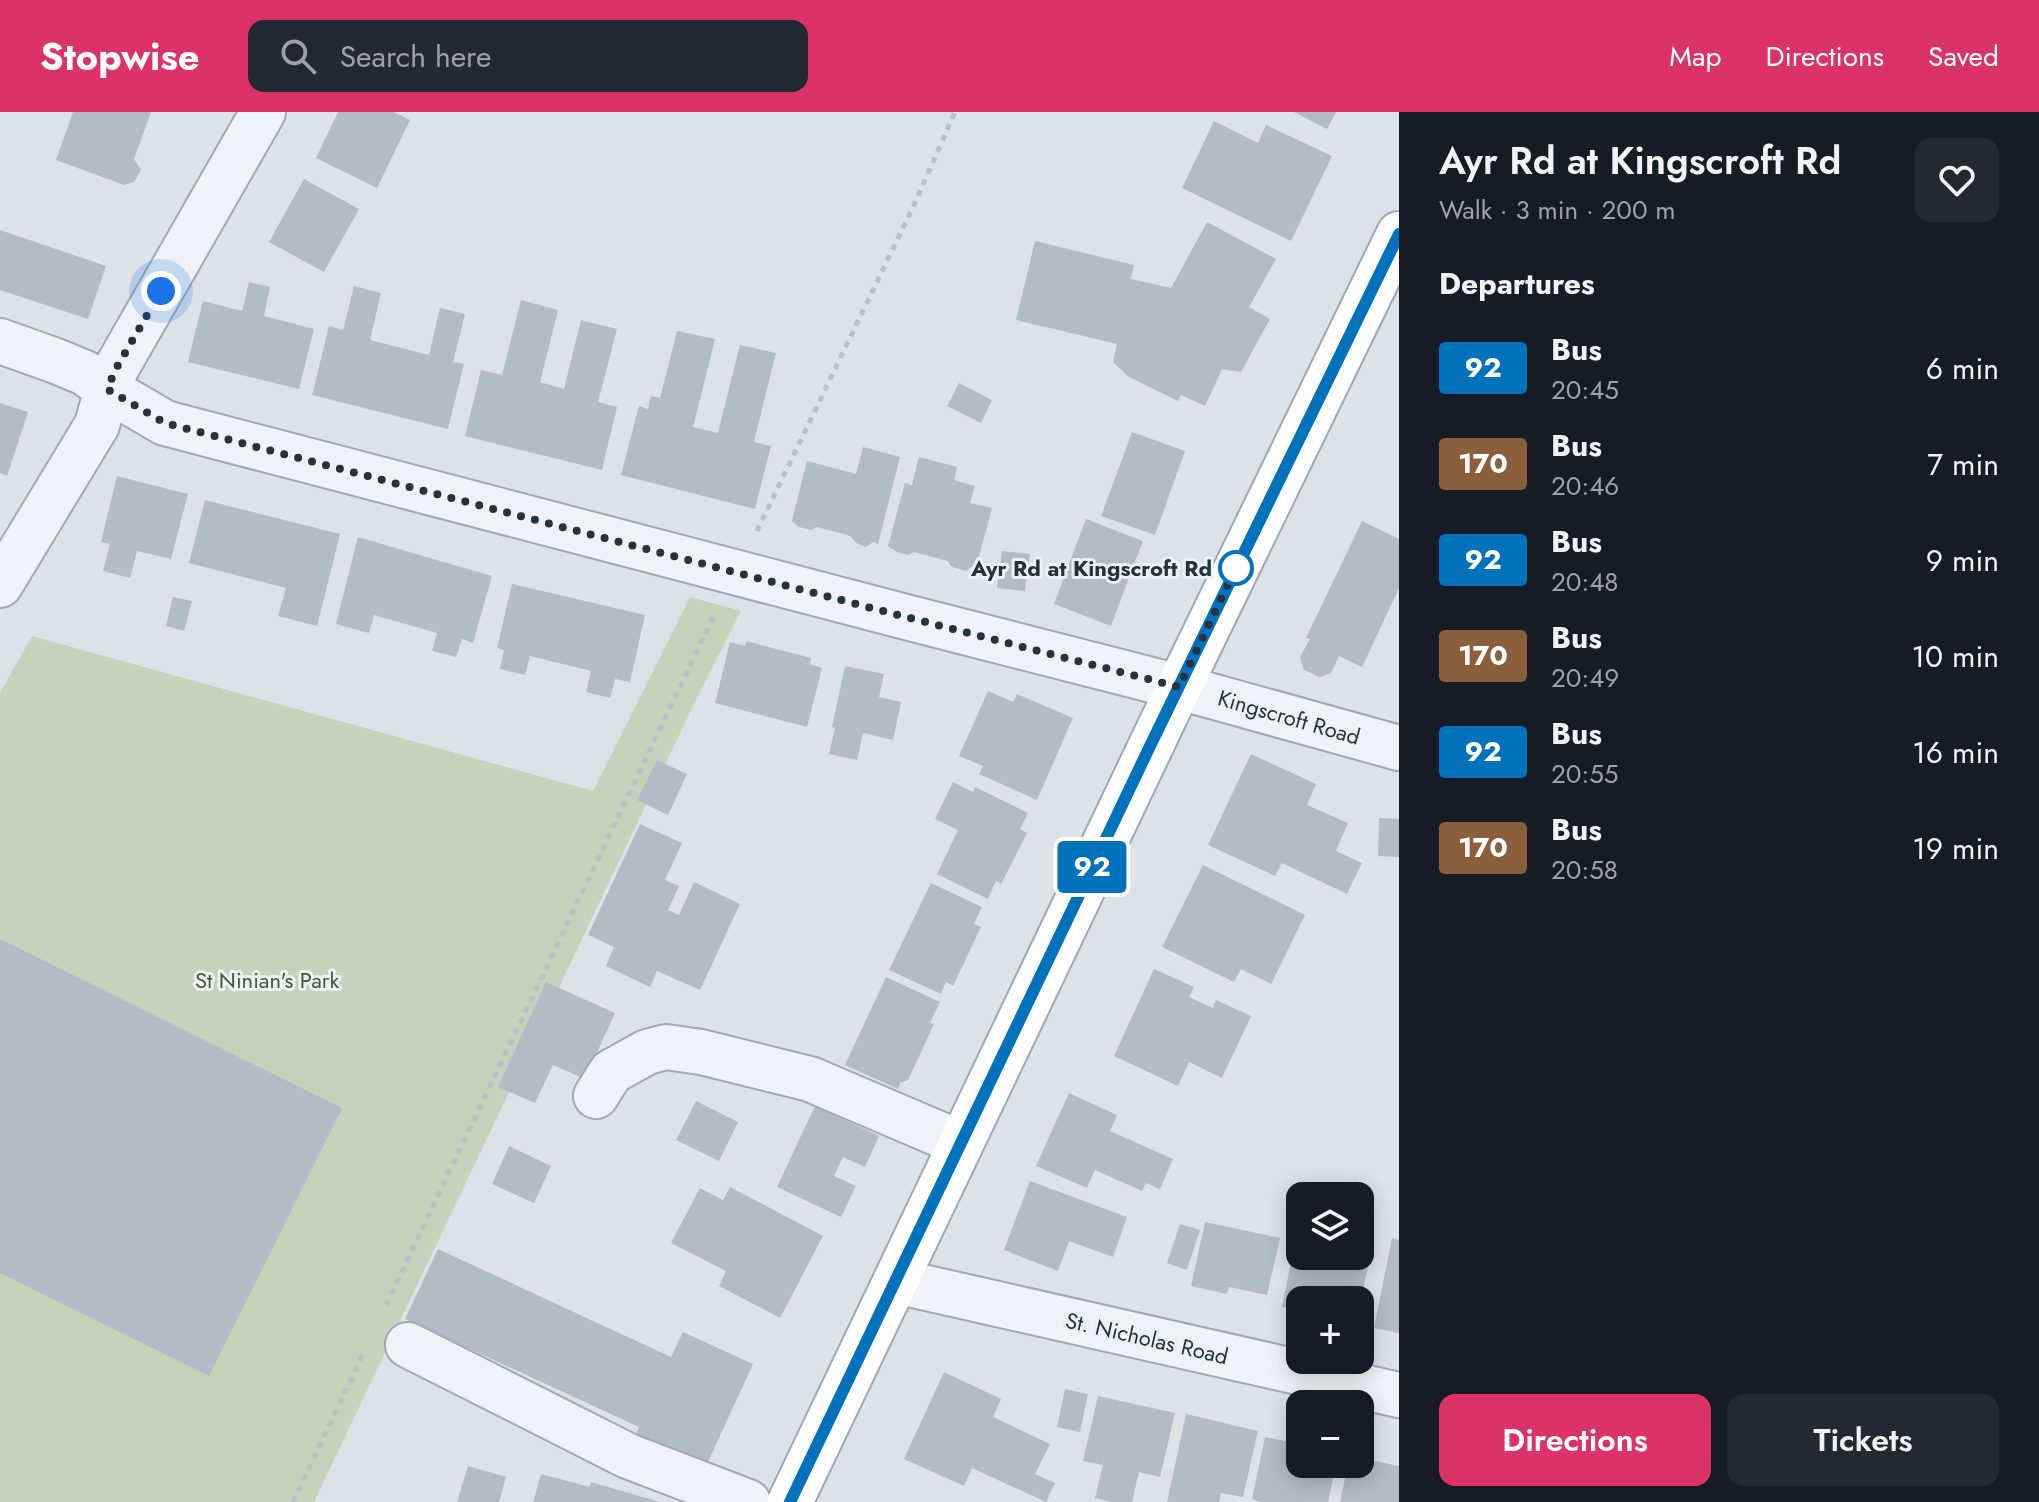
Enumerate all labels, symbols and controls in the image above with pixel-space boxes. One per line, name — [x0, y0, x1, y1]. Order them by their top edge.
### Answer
search box — [248, 20, 808, 92]
text: Stopwise — [40, 29, 200, 84]
icon: search — [276, 34, 320, 78]
text: Search here — [340, 35, 491, 78]
text: Map — [1669, 36, 1721, 77]
text: Directions — [1765, 36, 1884, 77]
text: Saved — [1928, 36, 1999, 77]
text: Ayr Rd at Kingscroft Rd — [1439, 133, 1841, 188]
button: heart — [1915, 138, 1999, 222]
text: Walk · 3 min · 200 m — [1439, 191, 1676, 229]
text: Departures — [1439, 262, 1595, 305]
your location — [141, 271, 181, 311]
text: Bus — [1551, 328, 1602, 371]
text: 92 — [1464, 347, 1502, 388]
text: 6 min — [1926, 347, 1999, 390]
text: 20:45 — [1551, 371, 1619, 409]
text: Bus — [1551, 424, 1602, 467]
text: 170 — [1458, 443, 1508, 484]
text: 7 min — [1927, 443, 1999, 486]
text: 20:46 — [1551, 467, 1619, 505]
text: Bus — [1551, 520, 1602, 563]
text: 92 — [1464, 539, 1502, 580]
text: 9 min — [1926, 539, 1999, 582]
marker: Ayr Rd at Kingscroft Rd — [1219, 551, 1253, 585]
place label: Ayr Rd at Kingscroft Rd — [970, 552, 1212, 584]
text: 20:48 — [1551, 563, 1619, 601]
text: Bus — [1551, 616, 1602, 659]
text: 170 — [1458, 635, 1508, 676]
text: 10 min — [1912, 635, 1999, 678]
text: 20:49 — [1551, 659, 1619, 697]
street label: Kingscroft Road — [1214, 681, 1364, 753]
text: Bus — [1551, 712, 1602, 755]
text: 92 — [1464, 731, 1502, 772]
text: 16 min — [1912, 731, 1999, 774]
text: 20:55 — [1551, 755, 1619, 793]
text: Bus — [1551, 808, 1602, 851]
text: 170 — [1458, 827, 1508, 868]
text: 19 min — [1912, 827, 1999, 870]
line badge: 92 — [1056, 841, 1128, 893]
text: 92 — [1073, 846, 1111, 887]
text: 20:58 — [1551, 851, 1618, 889]
park label: St Ninian's Park — [195, 964, 339, 996]
map controls — [1286, 1182, 1374, 1478]
button: layers — [1286, 1182, 1374, 1270]
button: + — [1286, 1286, 1374, 1374]
street label: St. Nicholas Road — [1063, 1304, 1231, 1372]
button: − — [1286, 1390, 1374, 1478]
button: Directions — [1439, 1394, 1711, 1486]
button: Tickets — [1727, 1394, 1999, 1486]

